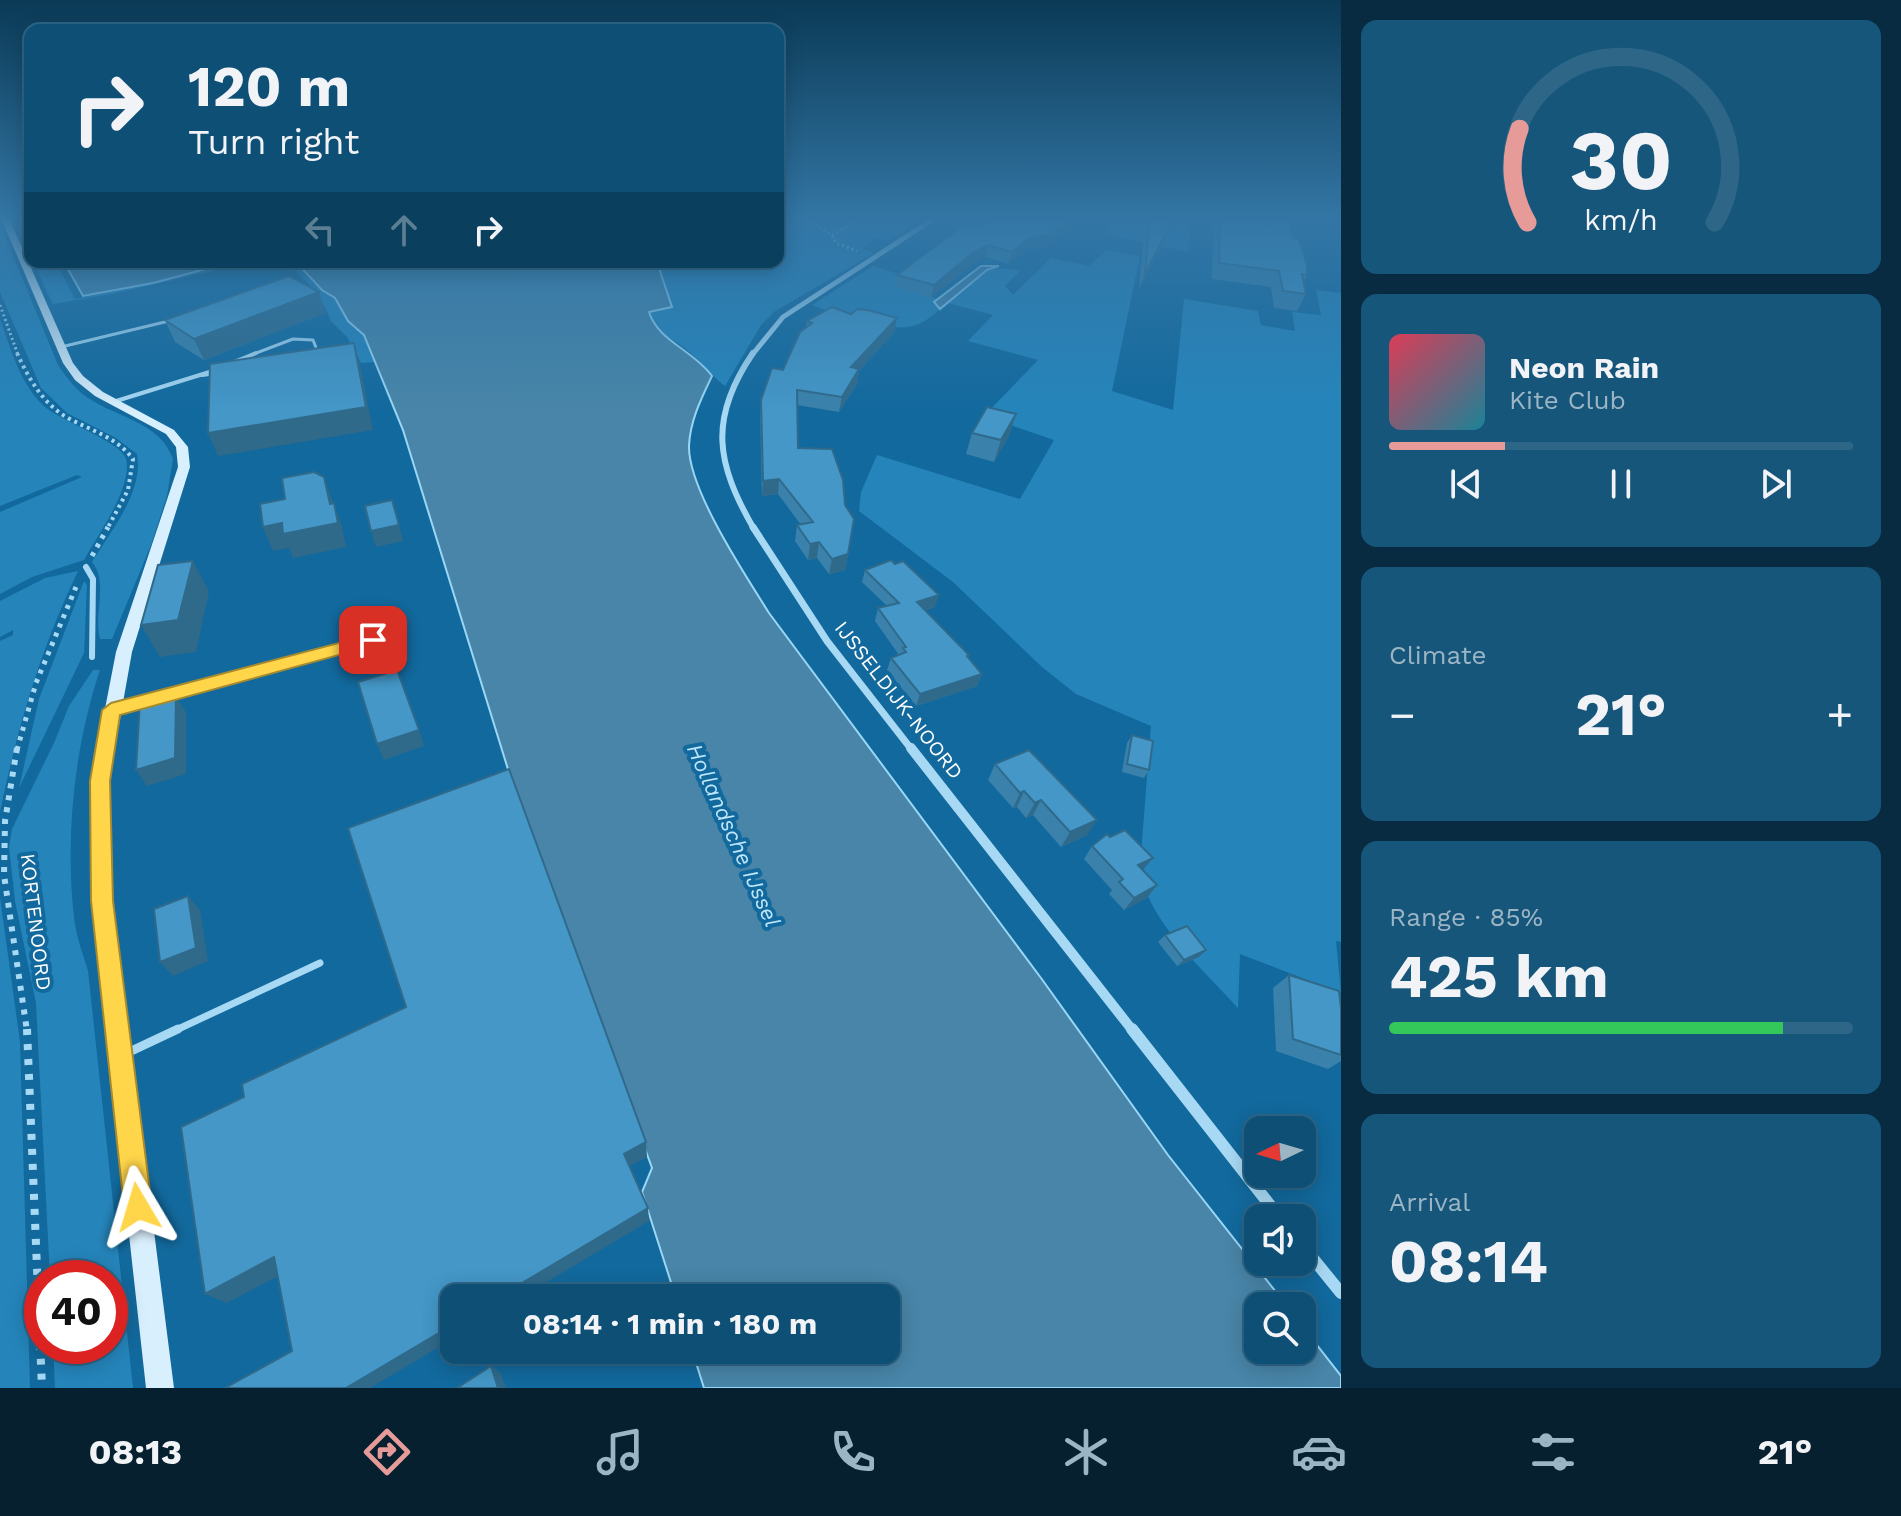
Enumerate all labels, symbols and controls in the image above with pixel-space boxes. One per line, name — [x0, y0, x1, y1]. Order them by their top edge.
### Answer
text: 120 m — [188, 54, 350, 120]
icon: right — [56, 56, 160, 160]
text: 30 — [1570, 111, 1672, 208]
text: Turn right — [188, 121, 359, 163]
text: km/h — [1584, 203, 1658, 237]
icon: left — [298, 208, 342, 252]
icon: ahead — [382, 208, 426, 252]
icon: right — [466, 208, 510, 252]
text: Neon Rain — [1509, 350, 1659, 385]
text: Kite Club — [1509, 385, 1626, 415]
icon: previous — [1444, 462, 1488, 506]
icon: pause — [1599, 462, 1643, 506]
icon: next — [1754, 462, 1798, 506]
pin — [339, 606, 407, 674]
street label: IJSSELDIJK-NOORD — [830, 616, 968, 784]
icon: arrive — [351, 618, 395, 662]
text: Climate — [1389, 640, 1487, 670]
text: 21° — [1575, 679, 1667, 750]
text: − — [1389, 689, 1416, 741]
text: + — [1826, 689, 1853, 741]
water label: Hollandsche IJssel — [682, 740, 785, 931]
street label: KORTENOORD — [16, 852, 56, 992]
text: Range · 85% — [1389, 902, 1543, 932]
text: 425 km — [1389, 941, 1609, 1012]
north arrow — [1244, 1116, 1316, 1188]
map controls — [1244, 1116, 1316, 1364]
position arrow — [96, 1165, 180, 1249]
text: Arrival — [1389, 1187, 1470, 1217]
button: sound — [1244, 1204, 1316, 1276]
text: 08:14 — [1389, 1226, 1548, 1297]
speed limit sign: 40 — [24, 1260, 128, 1364]
button: search — [1244, 1292, 1316, 1364]
text: 08:14 · 1 min · 180 m — [523, 1306, 817, 1341]
icon: directions — [359, 1424, 415, 1480]
icon: music — [592, 1424, 648, 1480]
icon: phone — [825, 1424, 881, 1480]
icon: climate — [1058, 1424, 1114, 1480]
icon: car — [1291, 1424, 1347, 1480]
icon: filters — [1525, 1424, 1581, 1480]
text: 08:13 — [89, 1431, 182, 1473]
text: 21° — [1758, 1431, 1812, 1473]

